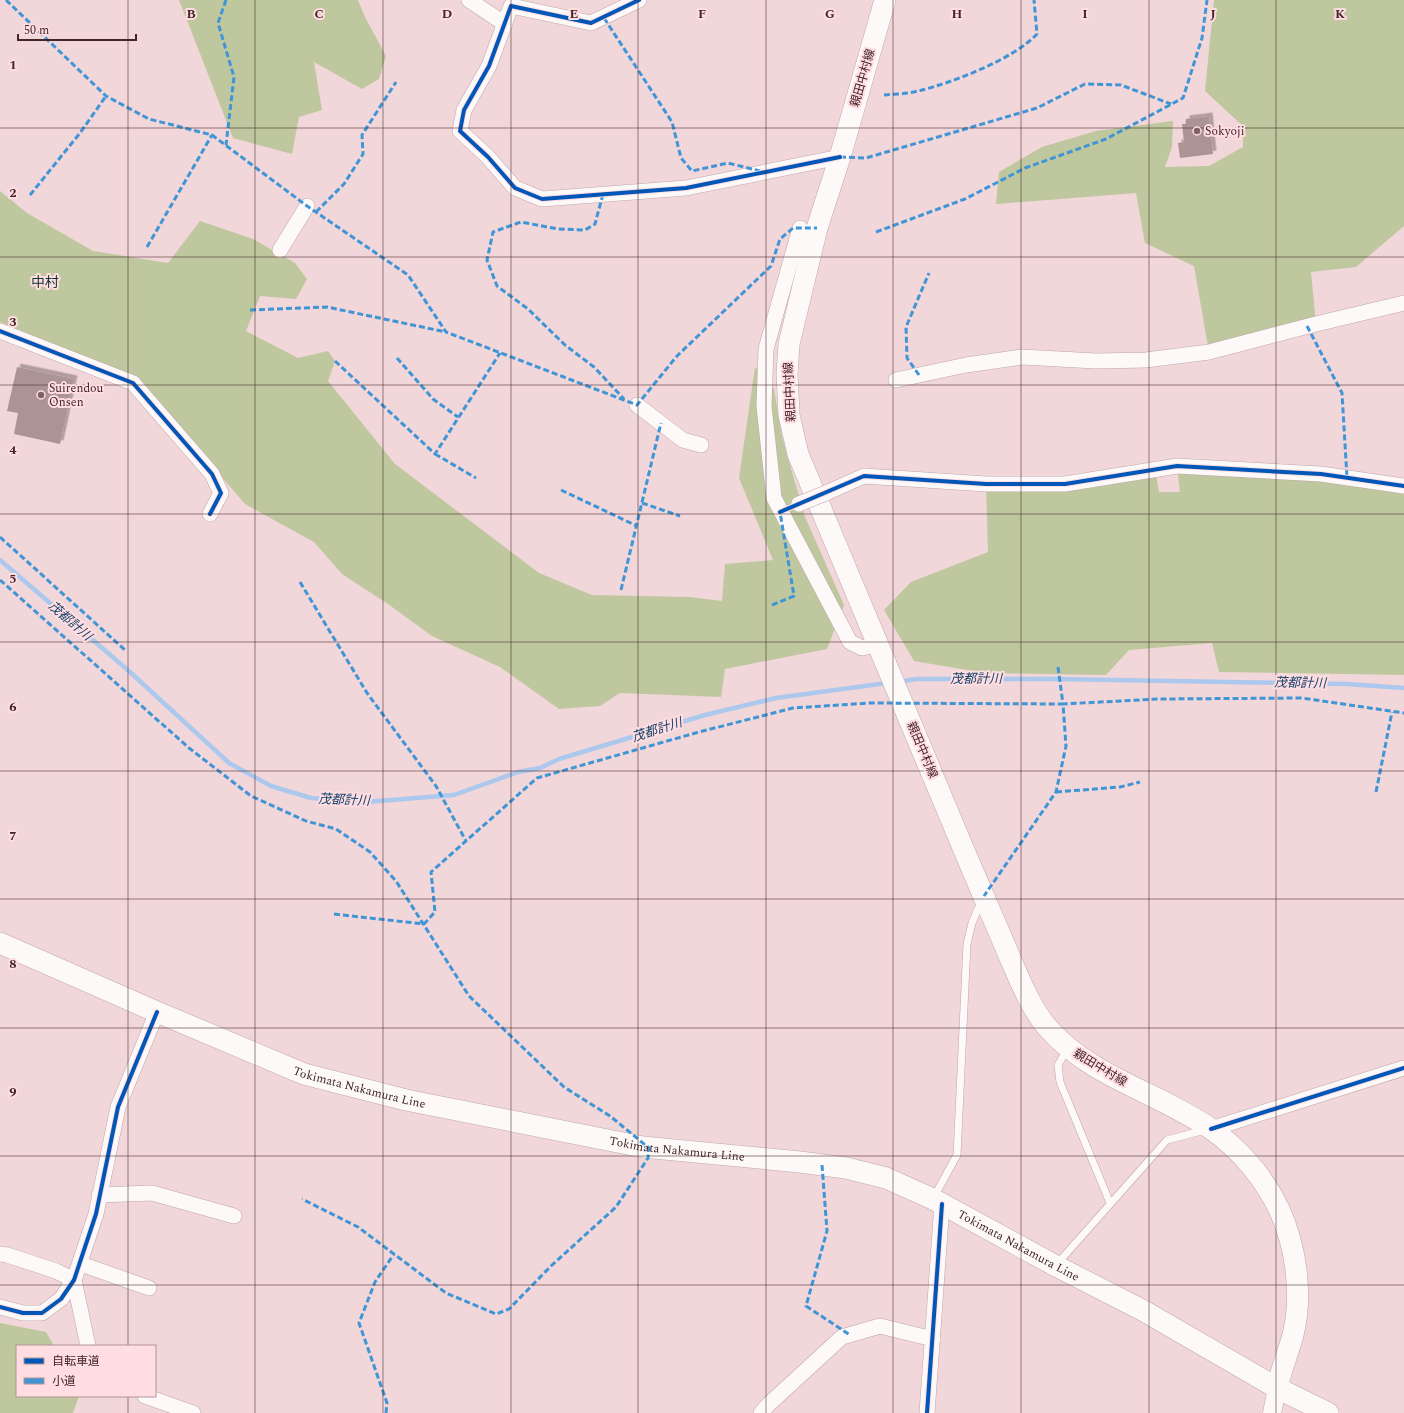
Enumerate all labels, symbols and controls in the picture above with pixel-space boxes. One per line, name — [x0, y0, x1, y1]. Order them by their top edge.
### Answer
text: B — [186, 4, 196, 24]
text: C — [314, 4, 324, 24]
text: D — [442, 4, 452, 24]
text: E — [570, 4, 579, 24]
text: F — [698, 4, 706, 24]
text: G — [825, 4, 835, 24]
text: H — [952, 4, 963, 24]
text: I — [1082, 4, 1088, 24]
text: J — [1210, 4, 1216, 24]
text: K — [1335, 4, 1345, 24]
scale bar — [18, 16, 136, 42]
text: 50 m — [24, 21, 49, 40]
street label: 親田中村線 — [846, 47, 880, 109]
text: 1 — [9, 55, 17, 75]
place label: Sokyoji — [1205, 122, 1245, 141]
marker: Sokyoji — [1192, 126, 1202, 136]
text: 2 — [9, 183, 17, 203]
district label: 中村 — [31, 272, 59, 293]
text: 3 — [9, 312, 17, 332]
street label: 親田中村線 — [779, 362, 801, 422]
place label: Suirendou Onsen — [49, 379, 104, 412]
marker: Suirendou Onsen — [36, 390, 46, 400]
text: 4 — [9, 440, 17, 460]
text: 5 — [9, 569, 17, 589]
water label: 茂都計川 — [44, 596, 98, 647]
water label: 茂都計川 — [950, 669, 1004, 689]
water label: 茂都計川 — [1274, 673, 1328, 693]
text: 6 — [9, 697, 17, 717]
water label: 茂都計川 — [629, 712, 687, 748]
street label: 親田中村線 — [902, 719, 942, 781]
water label: 茂都計川 — [318, 789, 372, 811]
text: 7 — [9, 826, 17, 846]
text: 8 — [9, 954, 17, 974]
street label: 親田中村線 — [1069, 1044, 1131, 1092]
street label: Tokimata Nakamura Line — [290, 1061, 427, 1113]
text: 9 — [9, 1082, 17, 1102]
street label: Tokimata Nakamura Line — [608, 1131, 746, 1166]
street label: Tokimata Nakamura Line — [954, 1205, 1083, 1286]
legend — [16, 1345, 156, 1397]
text: 自転車道 — [52, 1352, 100, 1371]
text: 小道 — [52, 1372, 76, 1391]

